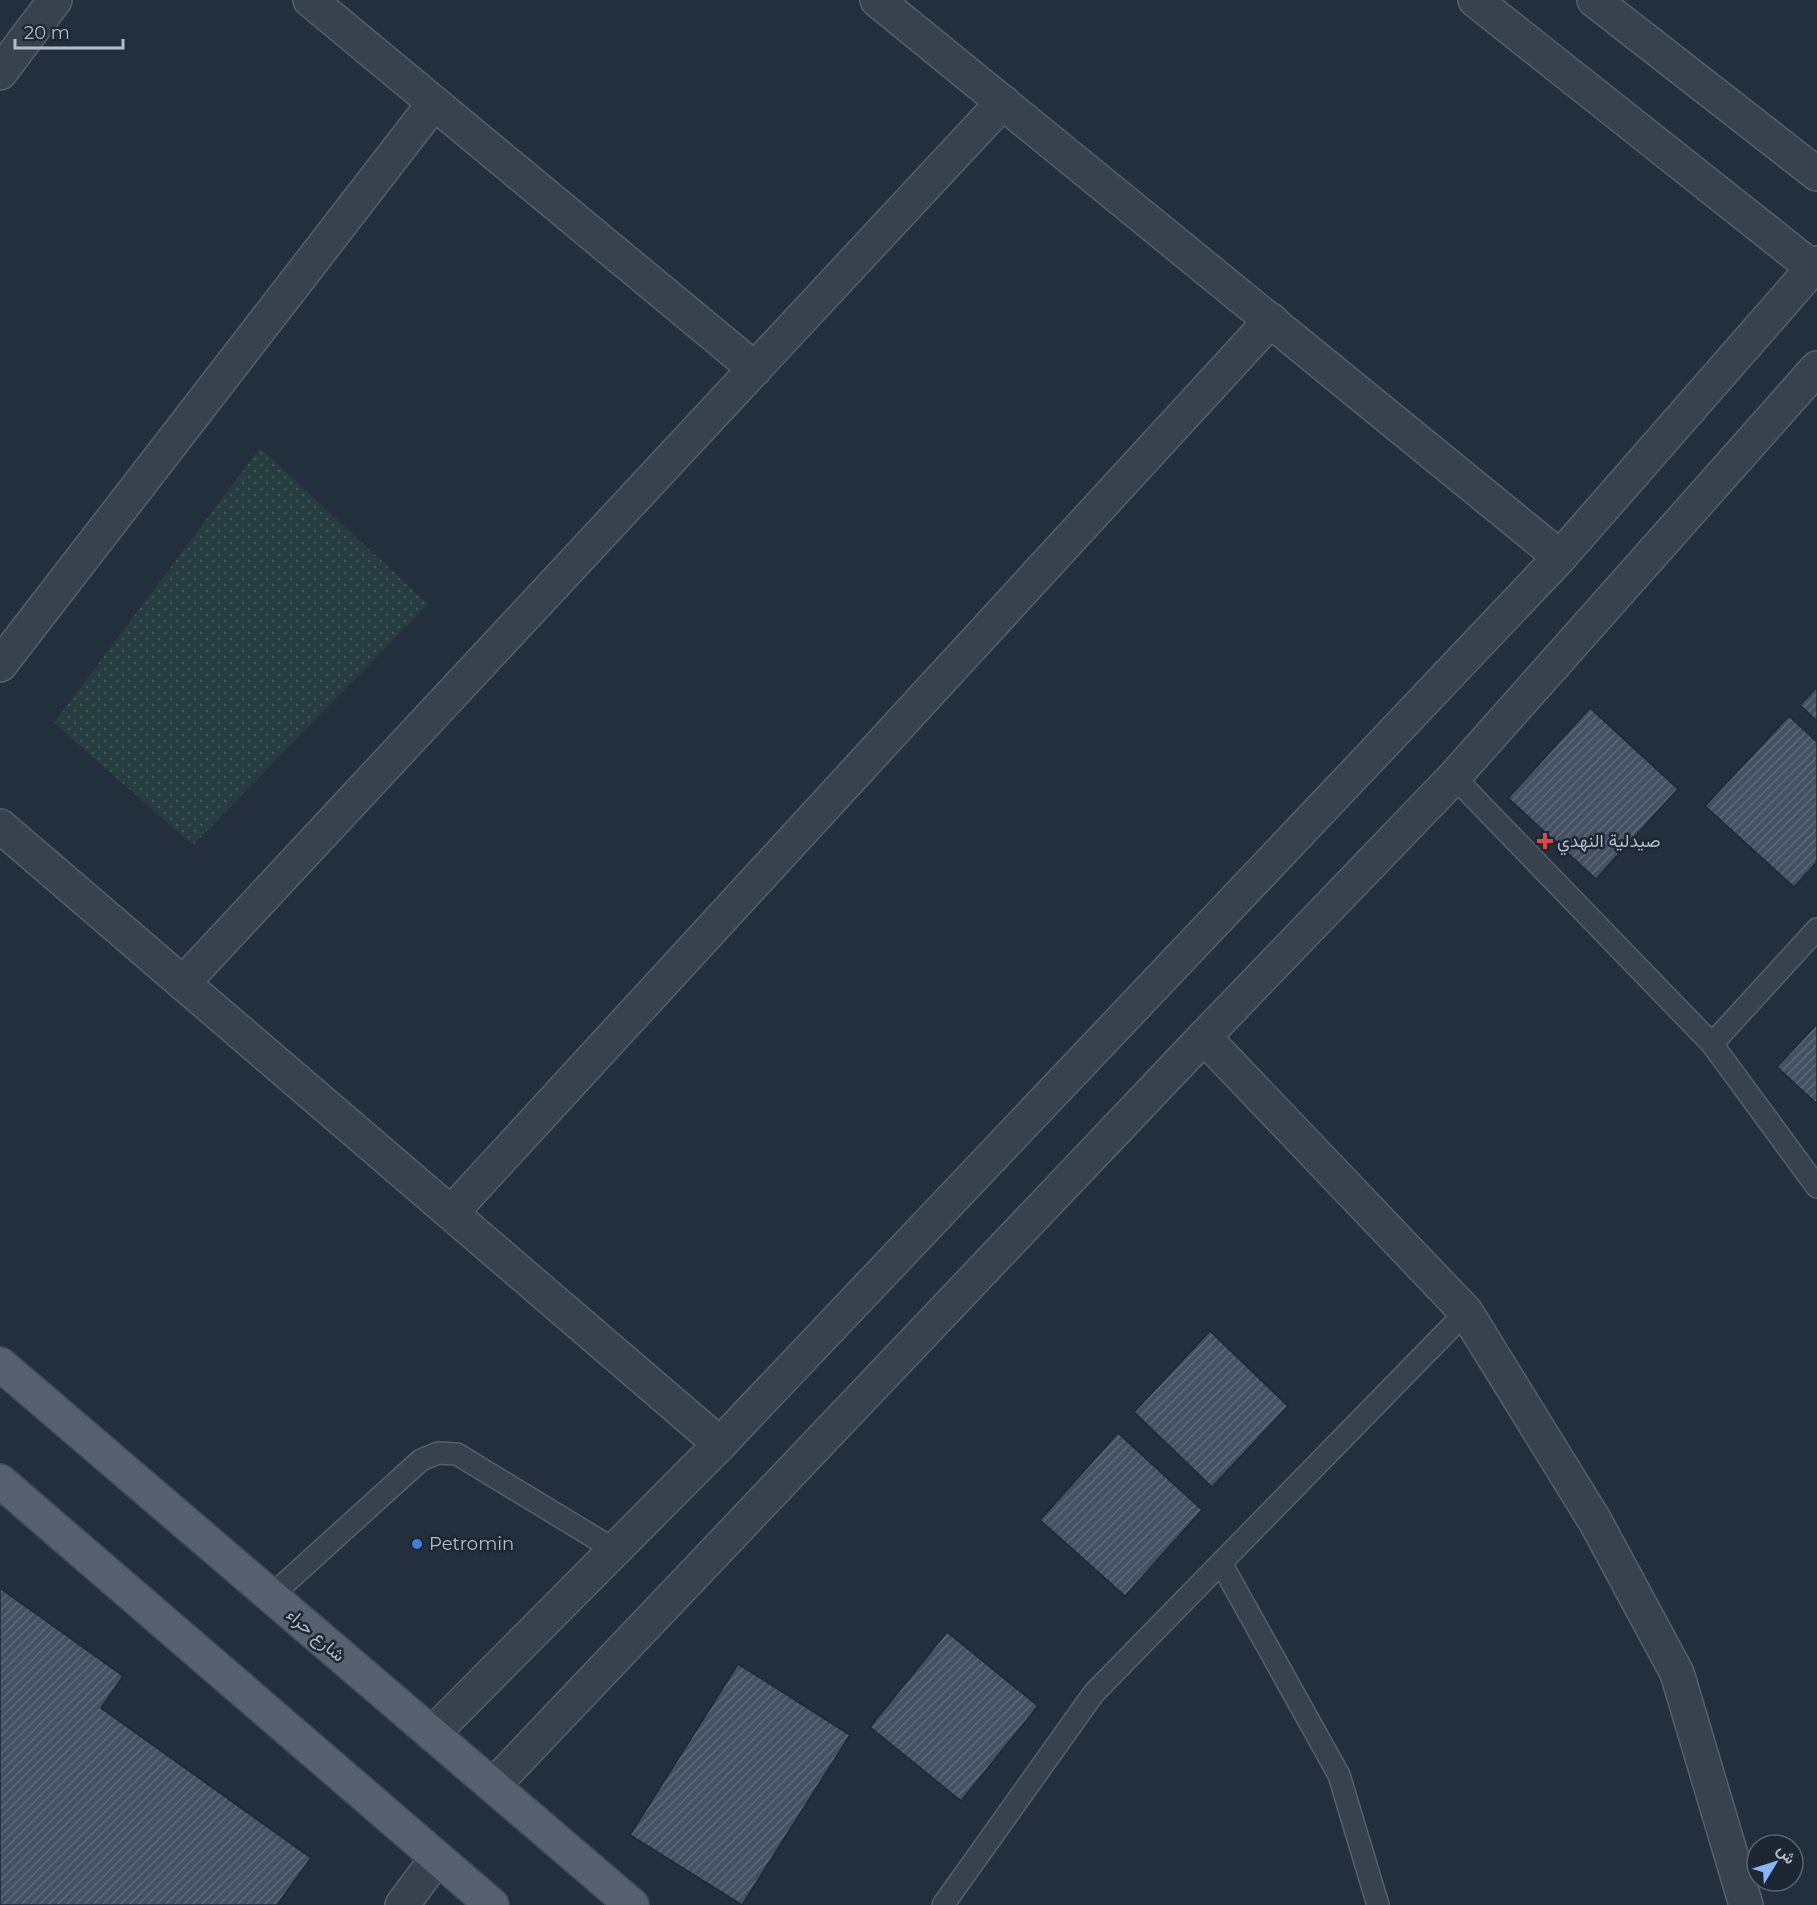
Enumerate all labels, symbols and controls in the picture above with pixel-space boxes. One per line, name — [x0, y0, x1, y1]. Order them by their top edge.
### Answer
scale bar — [15, 12, 123, 50]
text: 20 m — [24, 22, 70, 44]
place label: صيدلية النهدي — [1557, 830, 1661, 856]
marker: صيدلية النهدي — [1538, 834, 1552, 848]
place label: Petromin — [429, 1533, 514, 1555]
marker: Petromin — [410, 1537, 424, 1551]
street label: شارع حراء — [282, 1604, 350, 1667]
north arrow — [1745, 1833, 1805, 1893]
text: ش — [1773, 1841, 1800, 1868]

